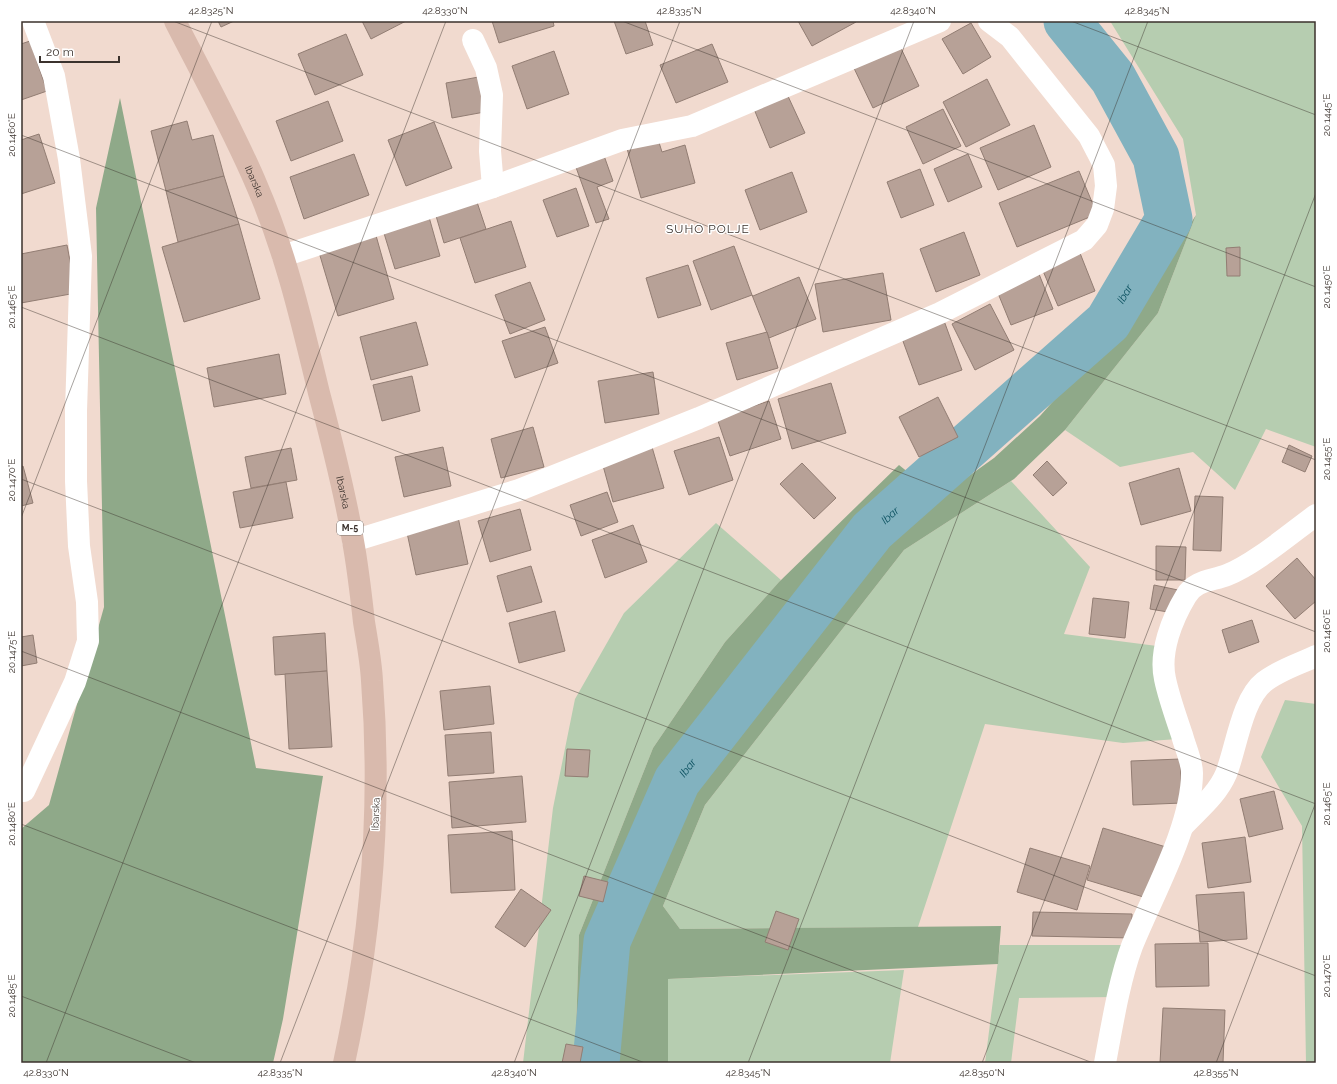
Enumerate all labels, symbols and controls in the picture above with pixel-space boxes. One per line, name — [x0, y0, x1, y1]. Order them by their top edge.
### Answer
text: 42.8325°N — [189, 5, 233, 16]
text: 42.8330°N — [422, 5, 468, 16]
text: 42.8335°N — [657, 5, 702, 16]
text: 42.8340°N — [890, 5, 936, 16]
text: 42.8345°N — [1124, 5, 1170, 16]
scale bar — [40, 38, 119, 64]
text: 20 m — [46, 45, 74, 59]
text: 20.1445°E — [1321, 94, 1332, 136]
text: 20.1460°E — [6, 113, 17, 157]
street label: Ibarska — [243, 164, 266, 199]
district label: SUHO POLJE — [666, 222, 750, 236]
text: 20.1450°E — [1321, 265, 1332, 309]
water label: Ibar — [1114, 281, 1136, 306]
text: 20.1465°E — [6, 285, 17, 329]
text: 20.1455°E — [1321, 438, 1332, 480]
text: 20.1470°E — [6, 459, 17, 501]
street label: Ibarska — [334, 475, 352, 510]
water label: Ibar — [879, 503, 903, 527]
road number: M-5 — [337, 521, 363, 535]
text: 20.1460°E — [1321, 609, 1332, 653]
text: 20.1475°E — [6, 631, 17, 673]
water label: Ibar — [677, 755, 700, 780]
text: 20.1465°E — [1321, 782, 1332, 826]
street label: Ibarska — [369, 797, 382, 831]
text: 20.1480°E — [6, 802, 17, 846]
text: 20.1470°E — [1321, 955, 1332, 997]
text: 20.1485°E — [6, 974, 17, 1018]
text: 42.8330°N — [23, 1067, 69, 1078]
text: 42.8335°N — [258, 1067, 303, 1078]
text: 42.8340°N — [491, 1067, 537, 1078]
text: 42.8345°N — [725, 1067, 771, 1078]
text: 42.8350°N — [959, 1067, 1005, 1078]
text: 42.8355°N — [1193, 1067, 1239, 1078]

